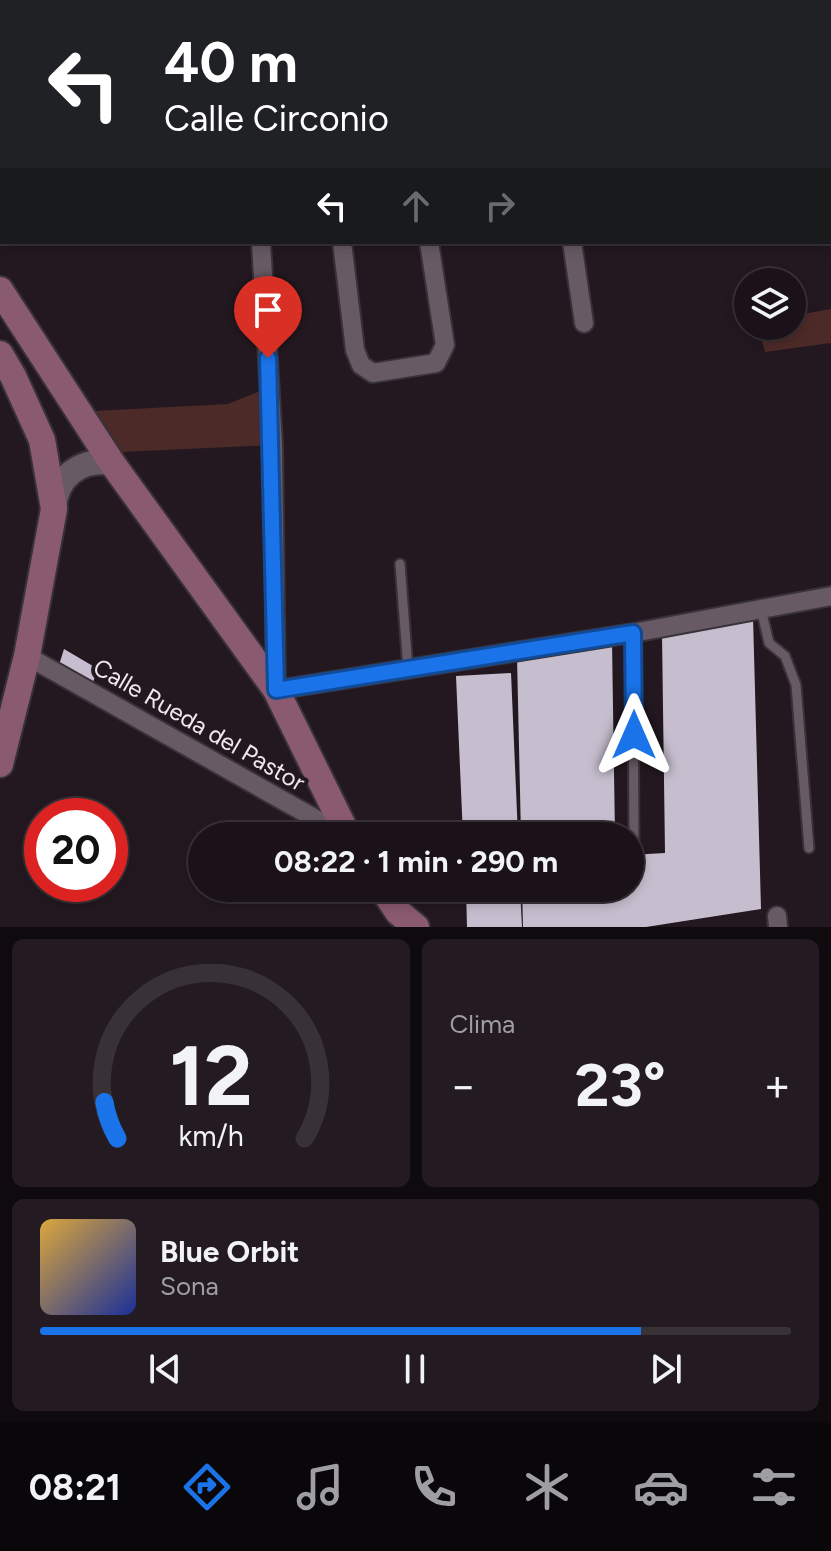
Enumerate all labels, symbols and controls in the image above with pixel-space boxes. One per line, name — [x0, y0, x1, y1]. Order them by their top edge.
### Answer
text: 40 m — [164, 29, 298, 96]
icon: left — [32, 32, 136, 136]
text: Calle Circonio — [164, 97, 389, 140]
icon: left — [310, 184, 354, 228]
icon: ahead — [394, 184, 438, 228]
icon: right — [478, 184, 522, 228]
map controls — [734, 268, 806, 340]
button: layers — [734, 268, 806, 340]
pin — [234, 276, 302, 358]
icon: arrive — [246, 288, 290, 332]
street label: Calle Rueda del Pastor — [88, 652, 310, 797]
position arrow — [592, 693, 676, 777]
speed limit sign: 20 — [24, 798, 128, 902]
text: 08:22 · 1 min · 290 m — [274, 843, 558, 880]
text: Clima — [450, 1008, 515, 1040]
text: 12 — [169, 1026, 252, 1126]
text: 23° — [575, 1049, 666, 1121]
text: − — [450, 1059, 477, 1112]
text: + — [764, 1059, 791, 1112]
text: km/h — [178, 1119, 243, 1153]
text: Blue Orbit — [160, 1233, 299, 1270]
text: Sona — [160, 1270, 219, 1302]
icon: previous — [143, 1347, 187, 1391]
icon: pause — [393, 1347, 437, 1391]
icon: next — [644, 1347, 688, 1391]
icon: directions — [179, 1459, 235, 1515]
icon: music — [292, 1459, 348, 1515]
icon: phone — [406, 1459, 462, 1515]
icon: climate — [519, 1459, 575, 1515]
icon: car — [633, 1459, 689, 1515]
icon: filters — [746, 1459, 802, 1515]
text: 08:21 — [29, 1466, 121, 1509]

